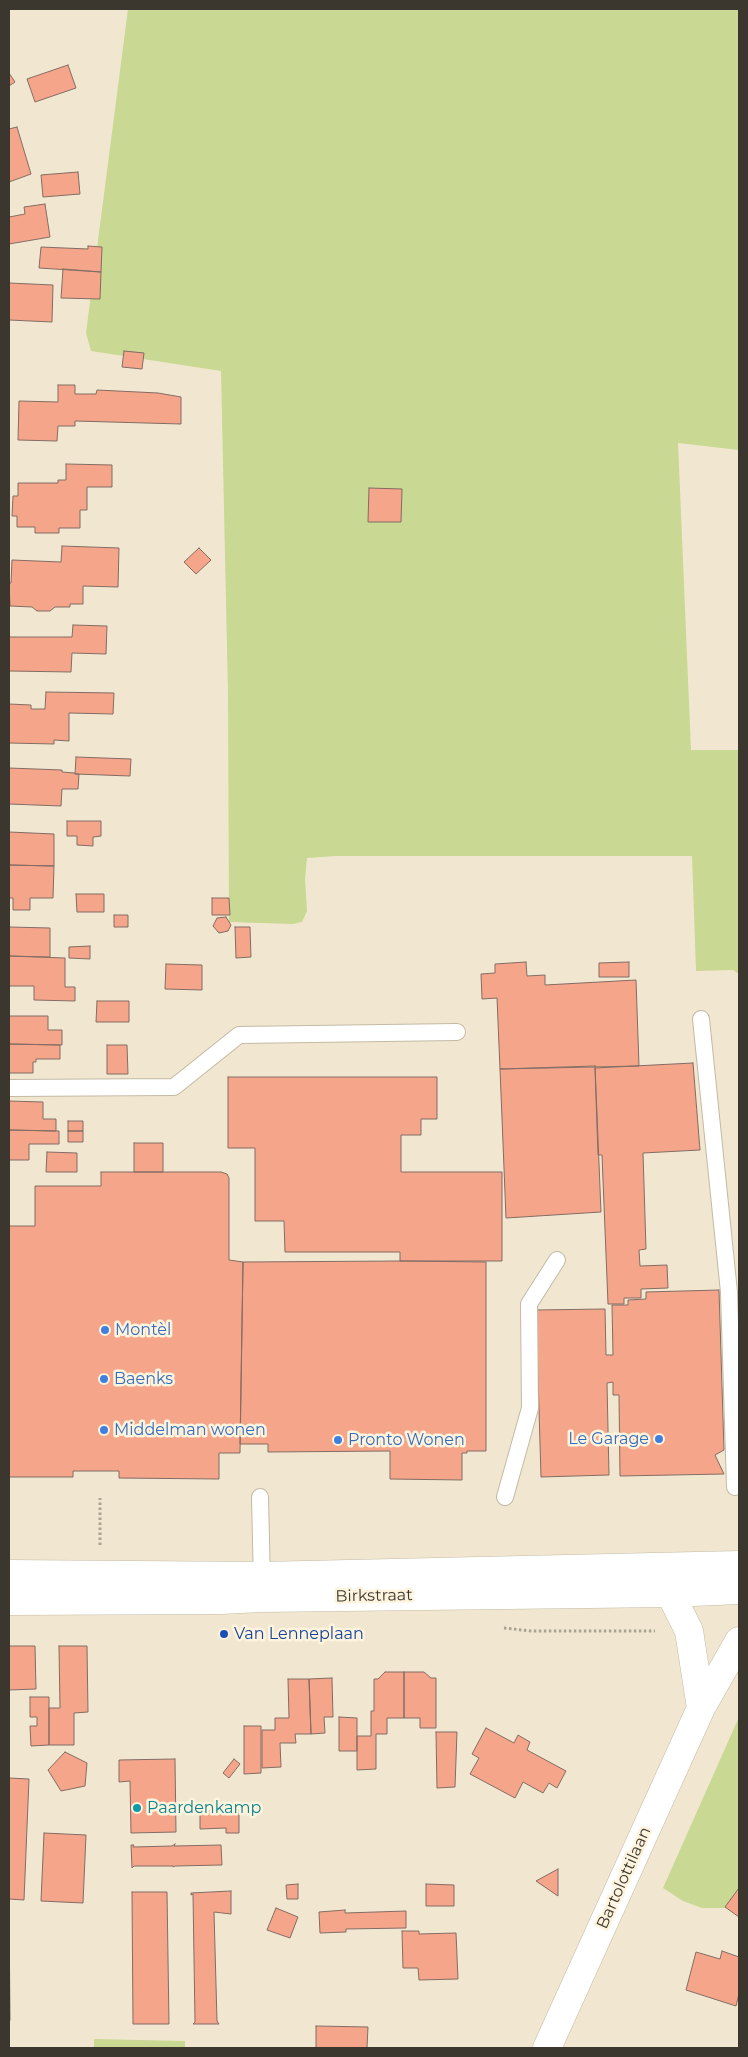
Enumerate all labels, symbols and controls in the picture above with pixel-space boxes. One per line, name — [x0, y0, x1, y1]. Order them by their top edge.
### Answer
place label: Montèl — [115, 1320, 171, 1340]
marker: Montèl — [99, 1324, 111, 1336]
place label: Baenks — [114, 1369, 173, 1389]
marker: Baenks — [98, 1373, 110, 1385]
place label: Middelman wonen — [114, 1420, 266, 1440]
marker: Middelman wonen — [98, 1424, 110, 1436]
place label: Le Garage — [568, 1429, 649, 1449]
place label: Pronto Wonen — [348, 1430, 465, 1450]
marker: Le Garage — [653, 1433, 665, 1445]
marker: Pronto Wonen — [332, 1434, 344, 1446]
street label: Birkstraat — [335, 1586, 413, 1606]
place label: Van Lenneplaan — [234, 1624, 364, 1644]
marker: Van Lenneplaan — [218, 1628, 230, 1640]
place label: Paardenkamp — [147, 1798, 261, 1818]
marker: Paardenkamp — [131, 1802, 143, 1814]
street label: Bartolottilaan — [593, 1824, 655, 1932]

